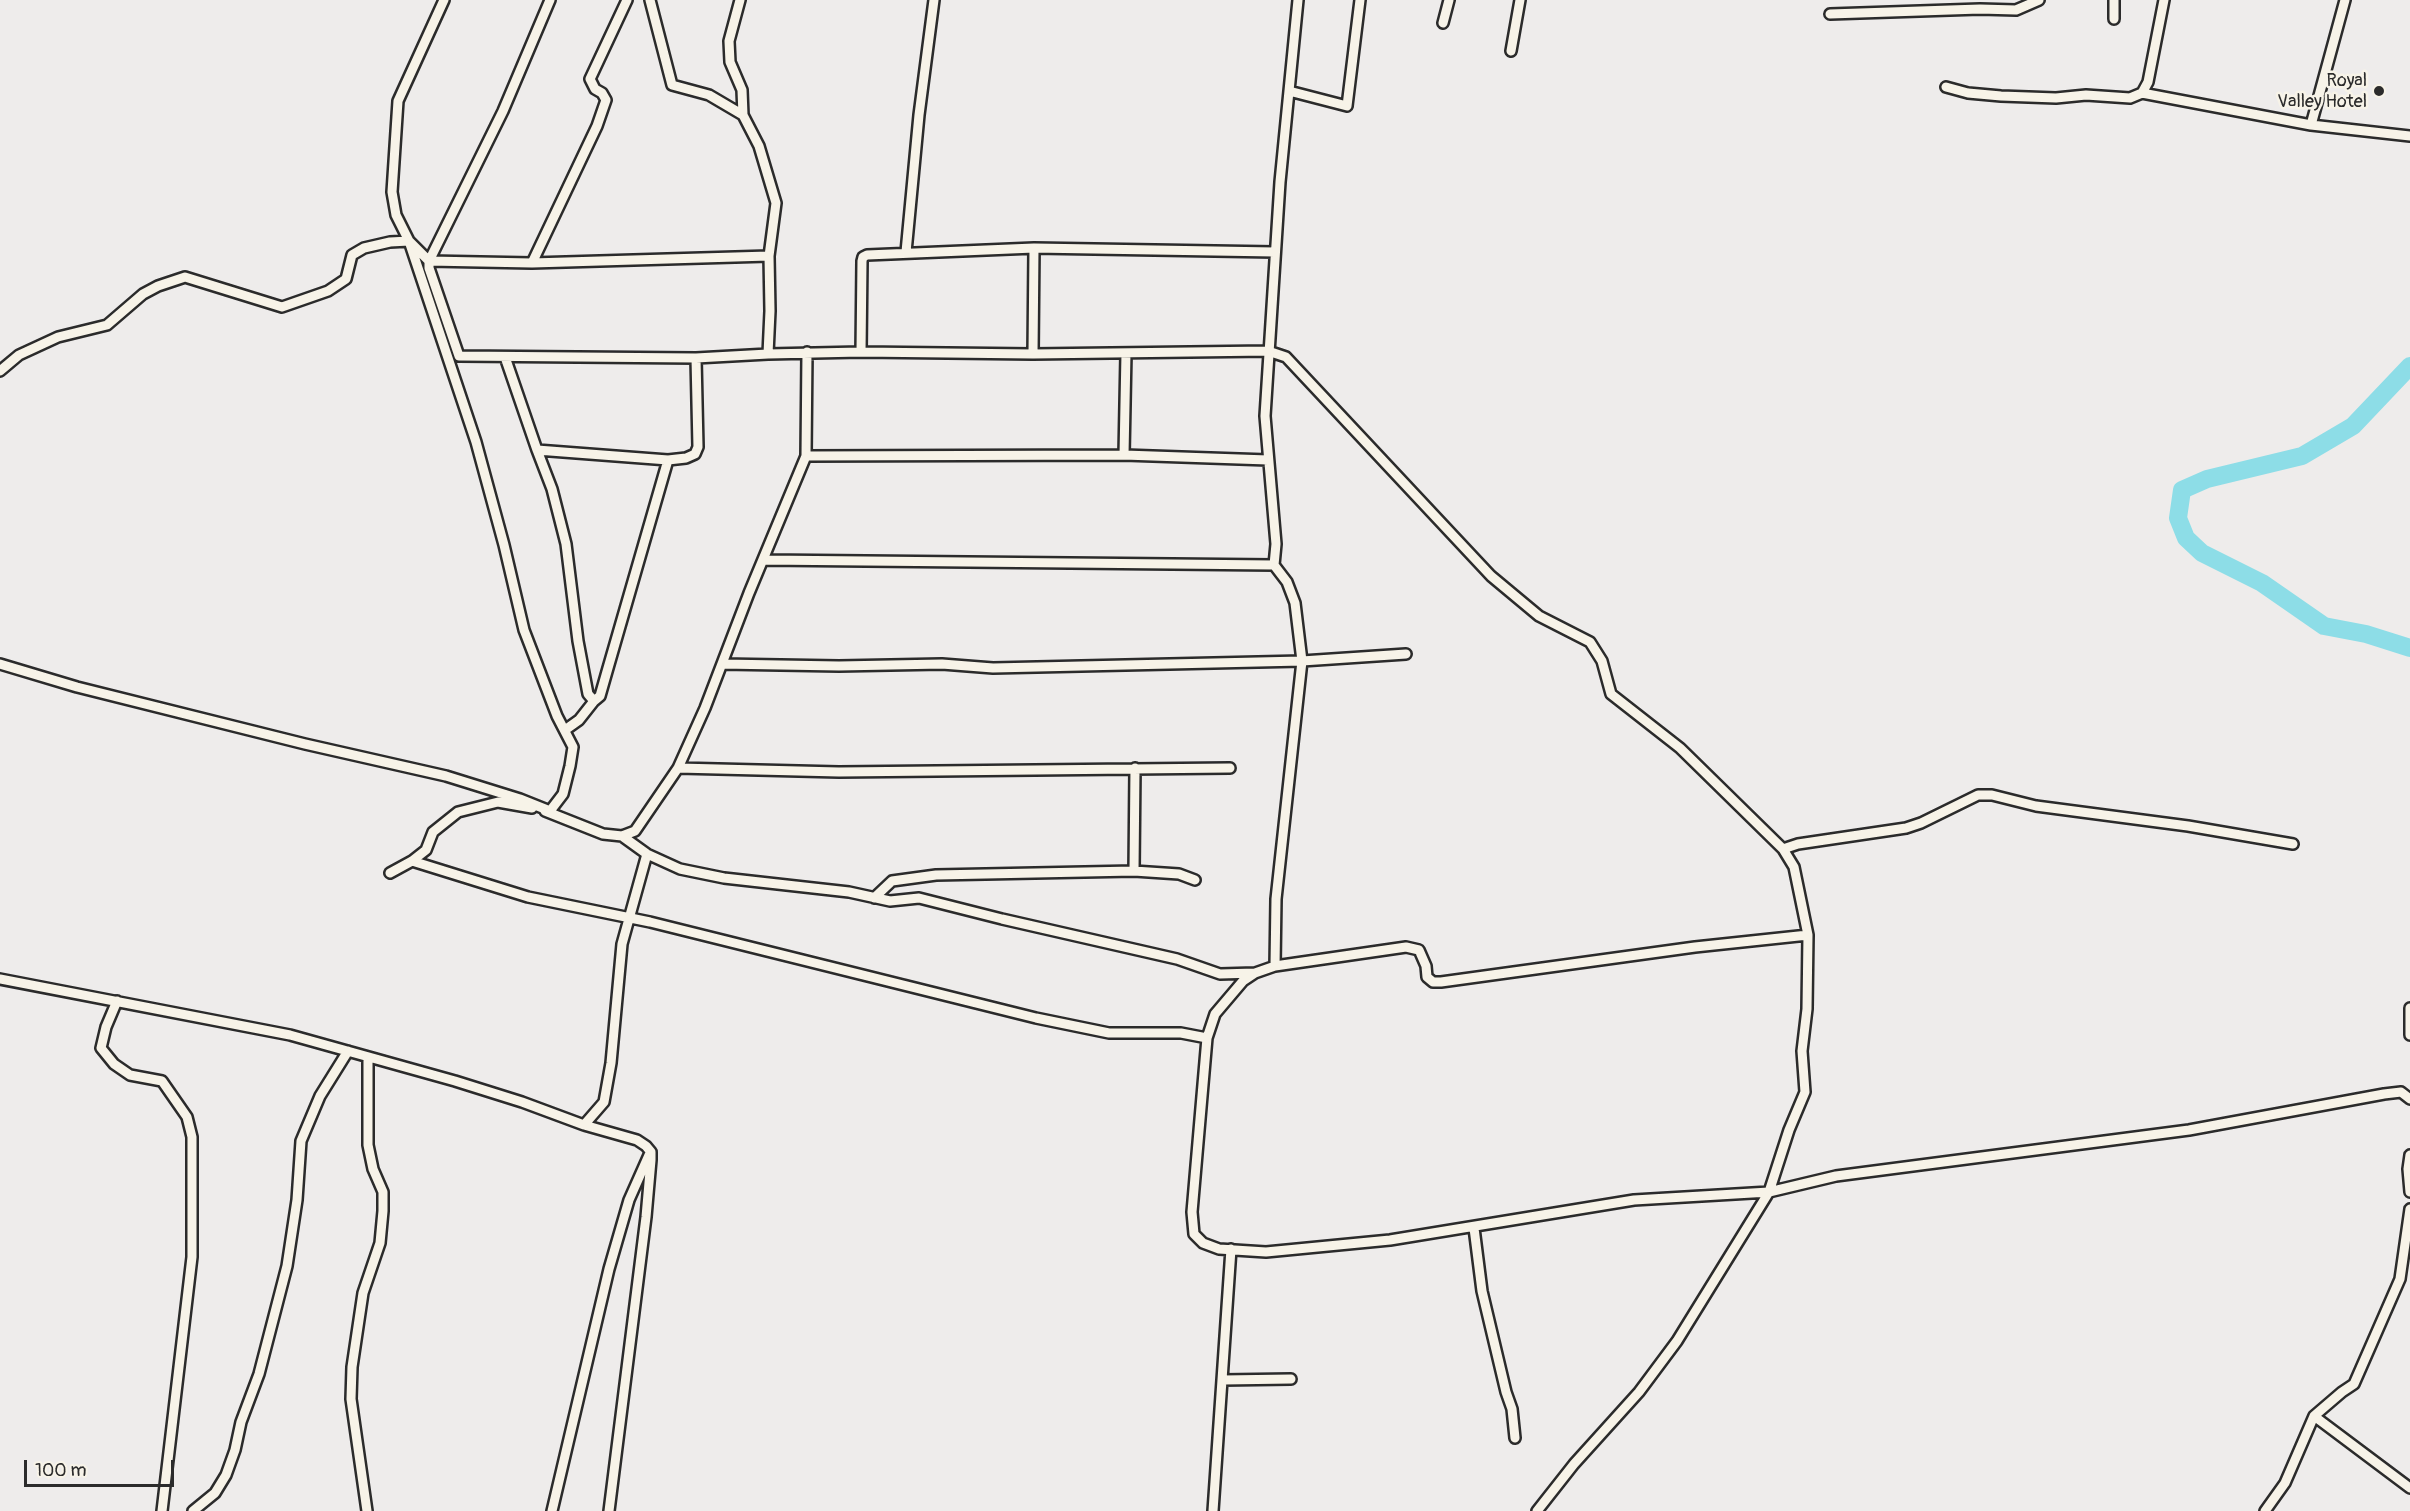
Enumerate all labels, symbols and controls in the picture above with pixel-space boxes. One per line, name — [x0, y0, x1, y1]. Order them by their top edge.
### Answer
place label: Royal Valley Hotel — [2277, 70, 2367, 112]
marker: Royal Valley Hotel — [2372, 84, 2386, 98]
scale bar — [27, 1448, 177, 1486]
text: 100 m — [35, 1459, 87, 1482]

